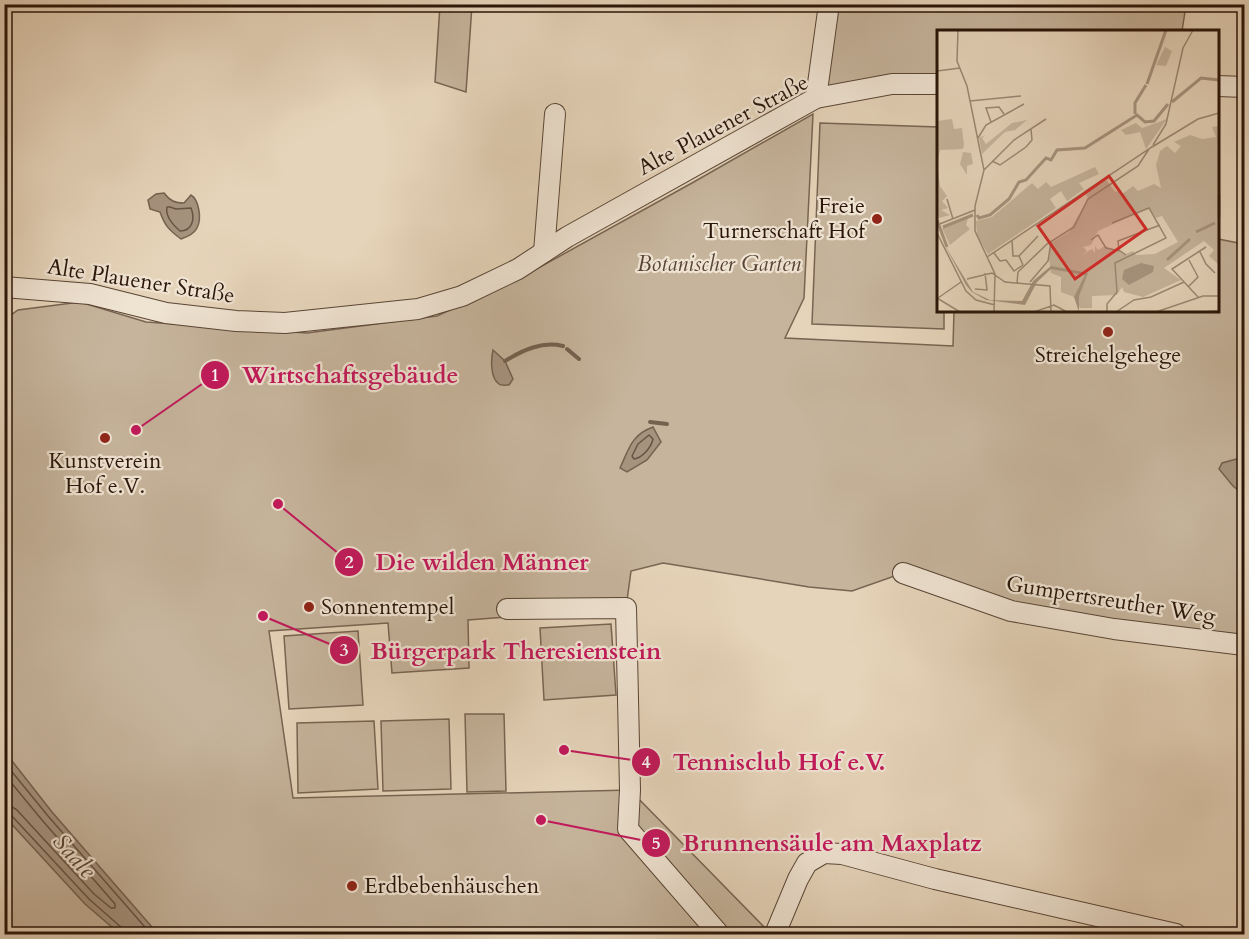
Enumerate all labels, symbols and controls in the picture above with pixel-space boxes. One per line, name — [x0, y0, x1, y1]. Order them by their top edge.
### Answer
inset map — [937, 30, 1219, 312]
street label: Alte Plauener Straße — [632, 67, 814, 183]
place label: Freie Turnerschaft Hof — [703, 191, 868, 246]
marker: Freie Turnerschaft Hof — [870, 212, 884, 226]
park label: Botanischer Garten — [637, 249, 801, 279]
street label: Alte Plauener Straße — [45, 251, 237, 311]
marker: Streichelgehege — [1101, 325, 1115, 339]
place label: Streichelgehege — [1035, 340, 1181, 370]
callout: Wirtschaftsgebäude — [200, 354, 471, 396]
text: Wirtschaftsgebäude — [241, 359, 458, 392]
text: 1 — [210, 363, 220, 388]
marker: Kunstverein Hof e.V. — [98, 431, 112, 445]
place label: Kunstverein Hof e.V. — [48, 446, 162, 501]
callout: Die wilden Männer — [334, 541, 601, 583]
text: Die wilden Männer — [375, 546, 589, 579]
text: 2 — [344, 550, 354, 575]
street label: Gumpertsreuther Weg — [1004, 569, 1219, 631]
place label: Sonnentempel — [321, 592, 455, 622]
marker: Sonnentempel — [302, 600, 316, 614]
callout: Bürgerpark Theresienstein — [329, 629, 674, 671]
text: Bürgerpark Theresienstein — [370, 635, 662, 668]
text: 3 — [339, 638, 349, 663]
callout: Tennisclub Hof e.V. — [631, 741, 898, 783]
text: Tennisclub Hof e.V. — [672, 746, 886, 779]
text: 4 — [641, 750, 651, 775]
callout: Brunnensäule am Maxplatz — [641, 822, 994, 864]
water label: Saale — [45, 826, 104, 886]
text: Brunnensäule am Maxplatz — [682, 827, 982, 860]
text: 5 — [651, 831, 661, 856]
place label: Erdbebenhäuschen — [364, 871, 540, 901]
marker: Erdbebenhäuschen — [345, 879, 359, 893]

